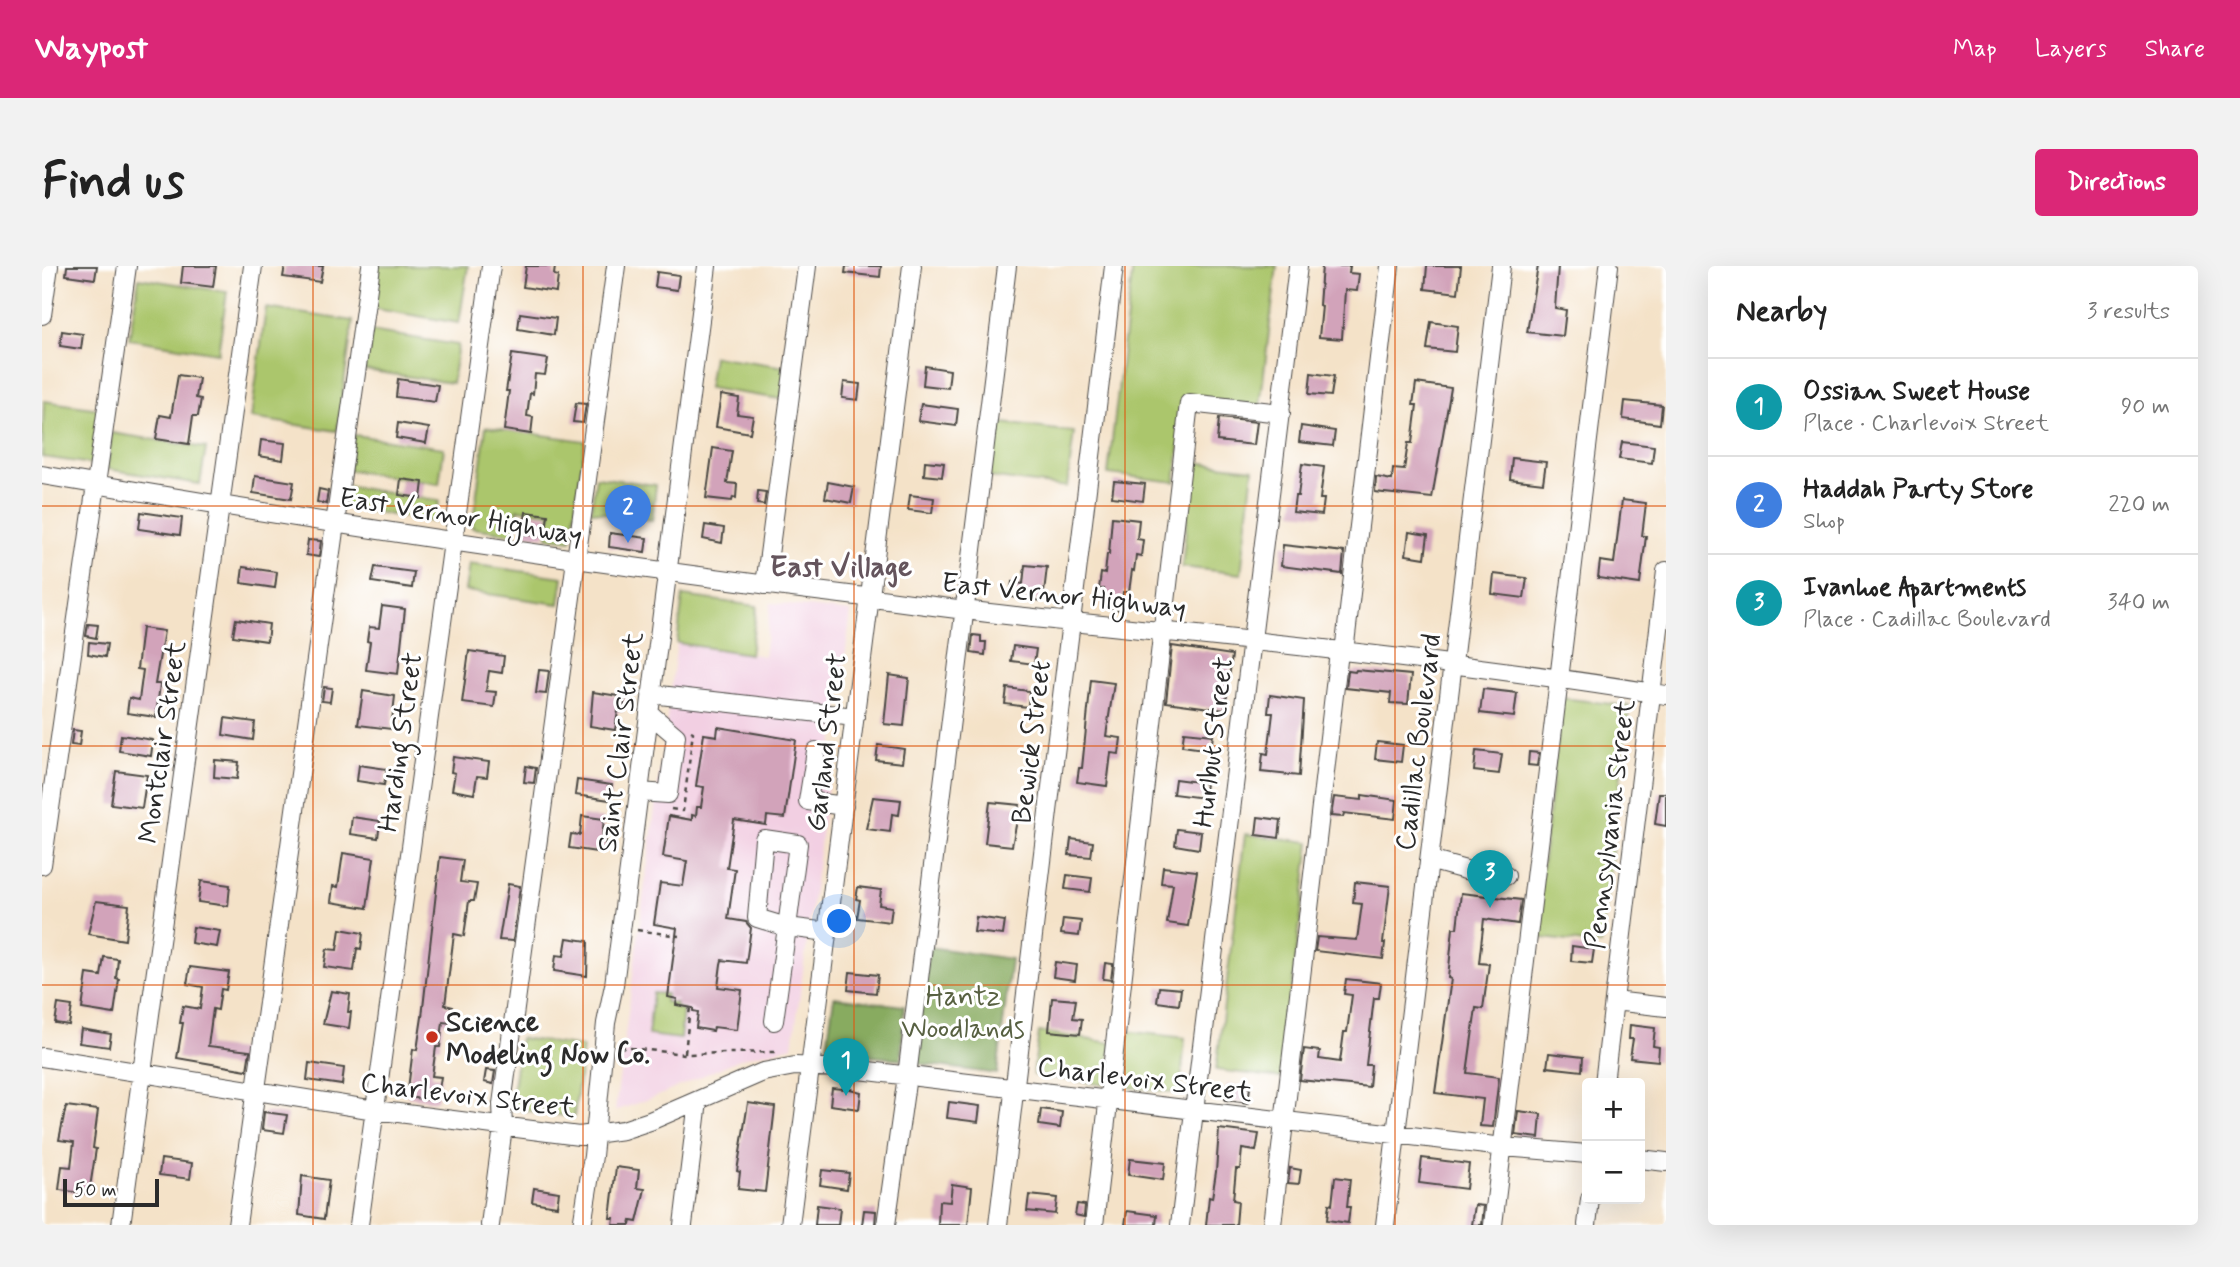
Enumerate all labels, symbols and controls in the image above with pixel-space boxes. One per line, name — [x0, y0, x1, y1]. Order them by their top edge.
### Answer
text: Waypost — [35, 27, 148, 71]
text: Map — [1953, 34, 1997, 65]
text: Layers — [2035, 34, 2107, 65]
text: Share — [2145, 34, 2205, 65]
button: Directions — [2035, 149, 2198, 216]
text: Find us — [42, 150, 185, 215]
text: Nearby — [1736, 292, 1827, 331]
text: 3 results — [2087, 297, 2170, 327]
text: Ossian Sweet House — [1803, 375, 2030, 409]
text: 1 — [1754, 392, 1764, 422]
text: 90 m — [2121, 392, 2170, 422]
text: Place · Charlevoix Street — [1803, 409, 2049, 439]
text: Haddah Party Store — [1803, 473, 2034, 507]
street label: East Vernor Highway — [336, 480, 585, 557]
pin: 2 — [605, 485, 651, 543]
text: 2 — [1753, 490, 1765, 520]
text: 220 m — [2108, 490, 2170, 520]
text: Shop — [1803, 507, 1845, 537]
district label: East Village — [770, 548, 912, 588]
street label: East Vernor Highway — [939, 565, 1188, 630]
text: Ivanhoe Apartments — [1803, 571, 2026, 605]
text: 3 — [1754, 588, 1764, 618]
text: 340 m — [2107, 588, 2170, 618]
text: Place · Cadillac Boulevard — [1803, 605, 2051, 635]
street label: Saint Clair Street — [590, 629, 653, 855]
street label: Cadillac Boulevard — [1388, 632, 1451, 853]
street label: Montclair Street — [131, 638, 196, 846]
street label: Harding Street — [371, 650, 435, 835]
street label: Garland Street — [798, 651, 857, 834]
street label: Hurlbut Street — [1186, 655, 1243, 830]
street label: Bewick Street — [1004, 658, 1061, 826]
street label: Pennsylvania Street — [1578, 697, 1645, 951]
pin: 3 — [1467, 850, 1513, 908]
your location — [822, 904, 856, 938]
park label: Hantz Woodlands — [901, 979, 1025, 1048]
place label: Science Modeling Now Co. — [446, 1005, 650, 1077]
marker: Science Modeling Now Co. — [424, 1029, 440, 1045]
pin: 1 — [823, 1038, 869, 1096]
street label: Charlevoix Street — [1035, 1049, 1255, 1112]
street label: Charlevoix Street — [358, 1065, 578, 1128]
map controls — [1582, 1078, 1645, 1204]
button: + — [1582, 1078, 1645, 1141]
button: − — [1582, 1141, 1645, 1204]
scale bar — [63, 1176, 159, 1208]
text: 50 m — [74, 1178, 117, 1203]

